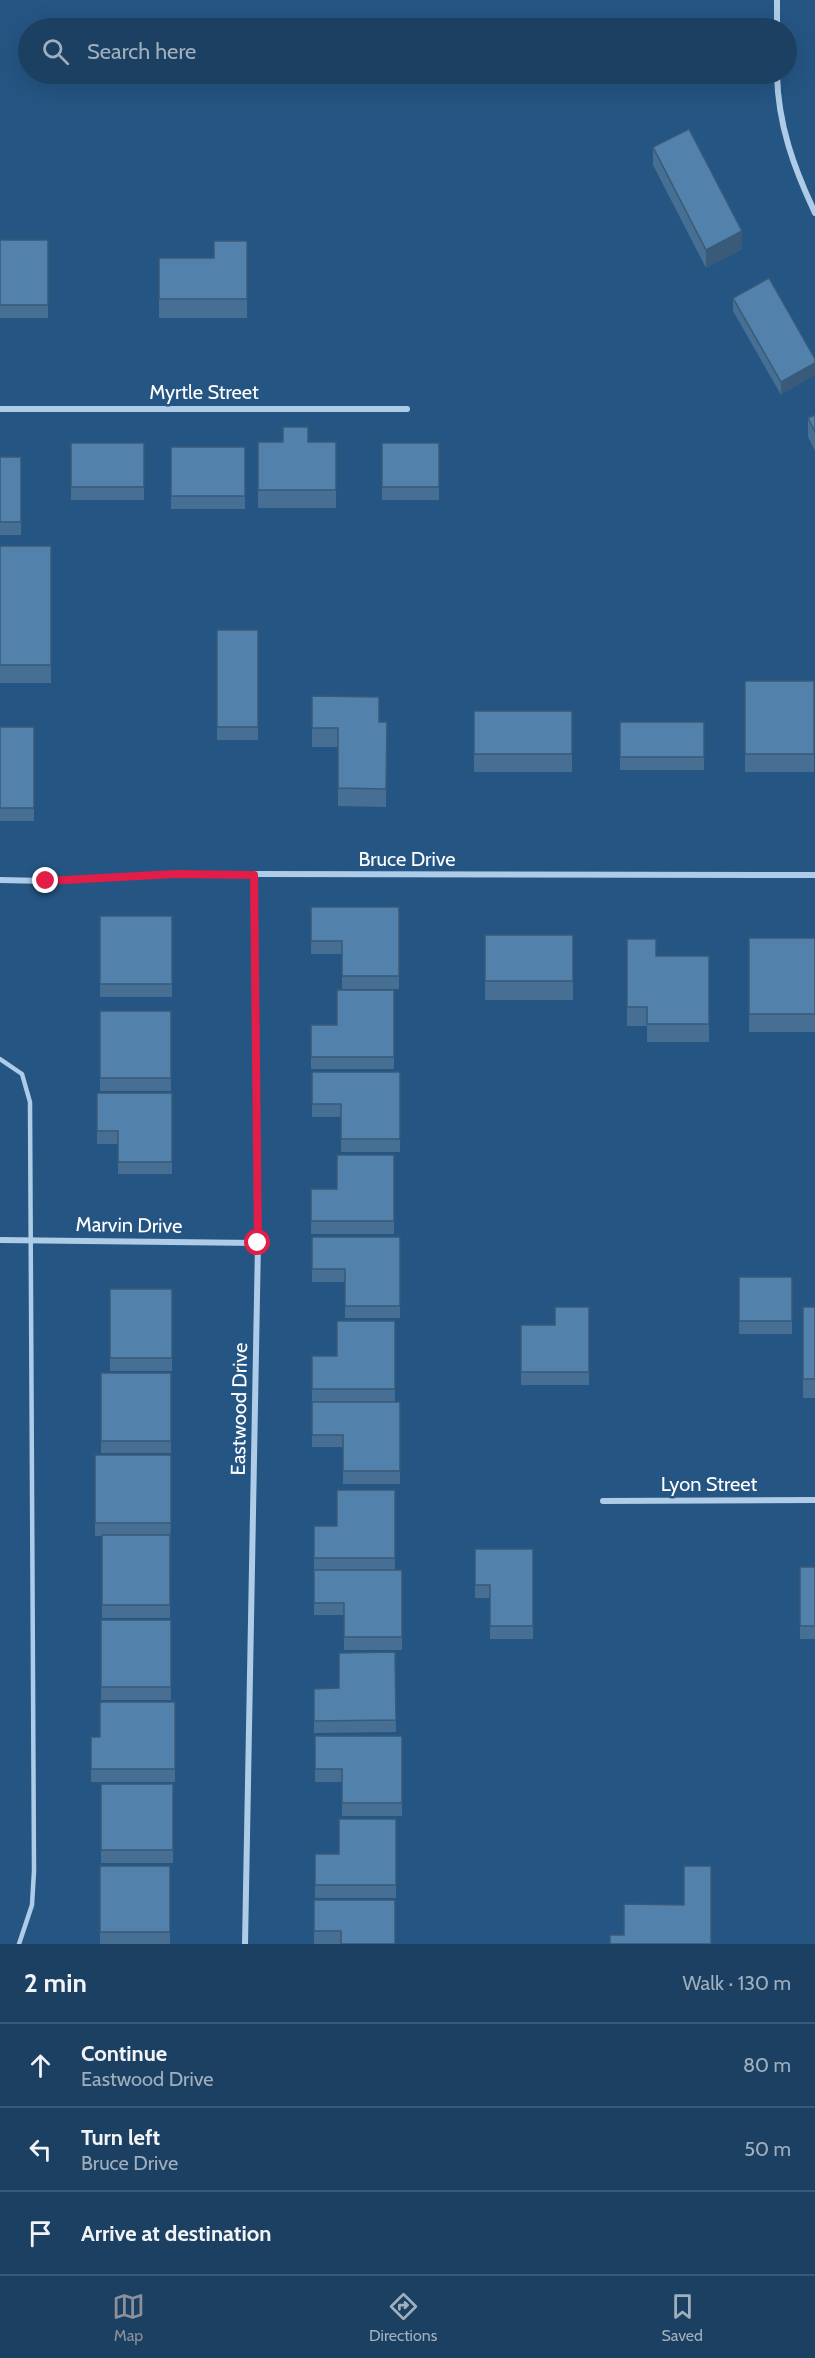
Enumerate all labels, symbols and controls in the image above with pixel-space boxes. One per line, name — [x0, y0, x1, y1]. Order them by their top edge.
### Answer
search box — [18, 18, 797, 84]
icon: search — [39, 35, 72, 68]
text: Search here — [87, 38, 196, 65]
street label: Myrtle Street — [149, 380, 259, 404]
street label: Bruce Drive — [358, 847, 456, 871]
route end — [32, 867, 58, 893]
street label: Marvin Drive — [75, 1212, 183, 1238]
route start — [244, 1229, 270, 1255]
street label: Eastwood Drive — [226, 1343, 252, 1475]
street label: Lyon Street — [661, 1472, 758, 1496]
text: 2 min — [24, 1967, 87, 1999]
text: Walk · 130 m — [683, 1971, 791, 1995]
text: Continue — [81, 2040, 167, 2067]
icon: ahead — [24, 2049, 57, 2082]
text: 80 m — [743, 2053, 791, 2077]
text: Eastwood Drive — [81, 2067, 214, 2091]
text: Turn left — [81, 2124, 160, 2151]
icon: left — [24, 2133, 57, 2166]
text: 50 m — [744, 2137, 791, 2161]
text: Bruce Drive — [81, 2151, 178, 2175]
icon: arrive — [24, 2217, 57, 2250]
text: Arrive at destination — [81, 2220, 271, 2247]
tab: Map — [112, 2290, 145, 2345]
tab: Directions — [369, 2290, 437, 2345]
tab: Saved — [661, 2290, 703, 2345]

